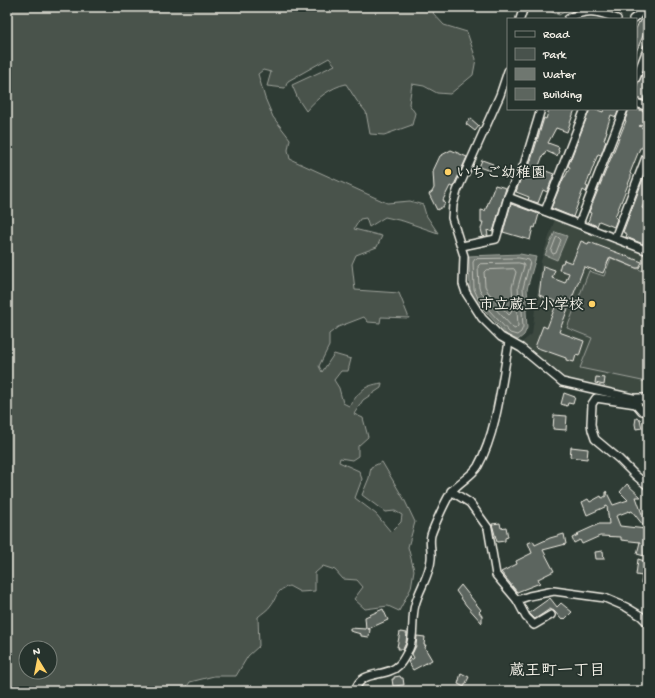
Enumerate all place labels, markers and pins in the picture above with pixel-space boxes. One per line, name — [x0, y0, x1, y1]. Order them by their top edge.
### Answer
place label: いちご幼稚園 — [456, 164, 546, 183]
marker: いちご幼稚園 — [443, 167, 453, 177]
place label: 市立蔵王小学校 — [479, 296, 584, 315]
marker: 市立蔵王小学校 — [587, 299, 597, 309]

